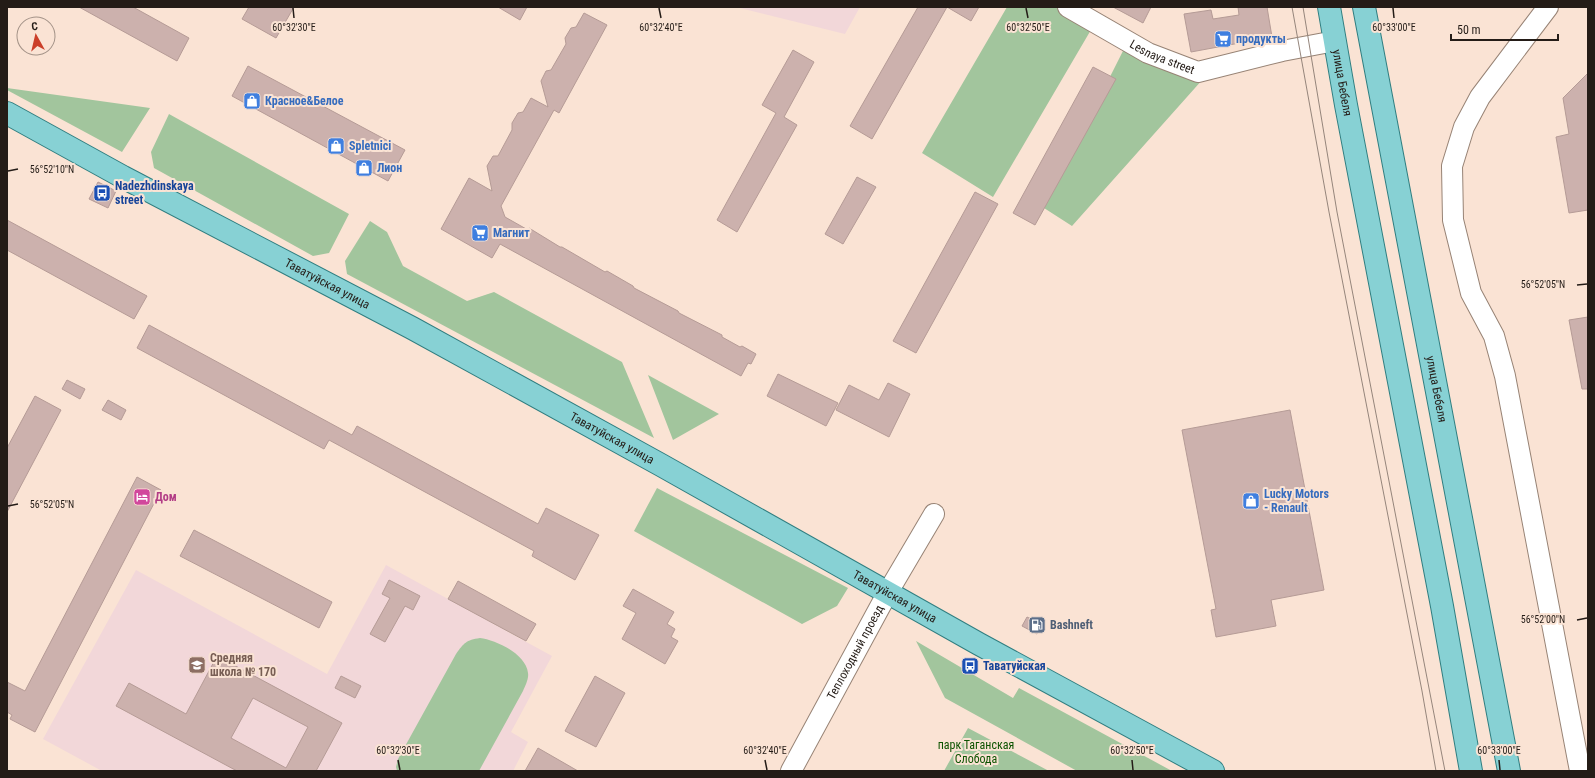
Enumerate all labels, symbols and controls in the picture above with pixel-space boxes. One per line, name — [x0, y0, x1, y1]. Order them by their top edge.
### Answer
north arrow — [16, 16, 56, 56]
scale bar — [1451, 16, 1558, 42]
text: С — [31, 20, 39, 33]
text: 60°32'30"E — [272, 22, 316, 33]
text: 60°32'40"E — [639, 22, 683, 33]
text: 60°32'50"E — [1006, 22, 1050, 33]
text: 60°33'00"E — [1372, 22, 1416, 33]
text: 50 m — [1457, 23, 1481, 37]
supermarket icon: продукты — [1213, 29, 1233, 49]
place label: продукты — [1236, 32, 1286, 46]
street label: Lesnaya street — [1127, 37, 1197, 77]
street label: улица Бебеля — [1330, 48, 1355, 117]
shop icon: Красное&Белое — [242, 91, 262, 111]
place label: Красное&Белое — [265, 94, 344, 108]
shop icon: Spletnici — [326, 136, 346, 156]
place label: Spletnici — [349, 139, 391, 153]
shop icon: Лион — [354, 158, 374, 178]
place label: Лион — [377, 161, 402, 175]
text: 56°52'10"N — [30, 164, 74, 175]
place label: Nadezhdinskaya street — [115, 179, 194, 207]
bus stop icon: Nadezhdinskaya street — [92, 183, 112, 203]
supermarket icon: Магнит — [470, 223, 490, 243]
place label: Магнит — [493, 226, 530, 240]
street label: Таватуйская улица — [282, 256, 372, 312]
text: 56°52'05"N — [1521, 279, 1565, 290]
street label: улица Бебеля — [1423, 355, 1450, 424]
street label: Таватуйская улица — [568, 409, 657, 467]
hotel icon: Дом — [132, 487, 152, 507]
place label: Lucky Motors - Renault — [1264, 487, 1329, 515]
place label: Дом — [155, 490, 177, 504]
shop icon: Lucky Motors - Renault — [1241, 491, 1261, 511]
text: 56°52'05"N — [30, 499, 74, 510]
street label: Таватуйская улица — [850, 567, 939, 626]
street label: Теплоходный проезд — [824, 602, 887, 702]
text: 56°52'00"N — [1521, 614, 1565, 625]
fuel station icon: Bashneft — [1027, 615, 1047, 635]
place label: Bashneft — [1050, 618, 1093, 632]
place label: Средняя школа № 170 — [210, 651, 276, 679]
school or university icon: Средняя школа № 170 — [187, 655, 207, 675]
bus stop icon: Таватуйская — [960, 656, 980, 676]
place label: Таватуйская — [983, 659, 1046, 673]
park label: парк Таганская Слобода — [938, 738, 1014, 766]
text: 60°32'30"E — [376, 745, 420, 756]
text: 60°32'40"E — [743, 745, 787, 756]
text: 60°32'50"E — [1110, 745, 1154, 756]
text: 60°33'00"E — [1477, 745, 1521, 756]

